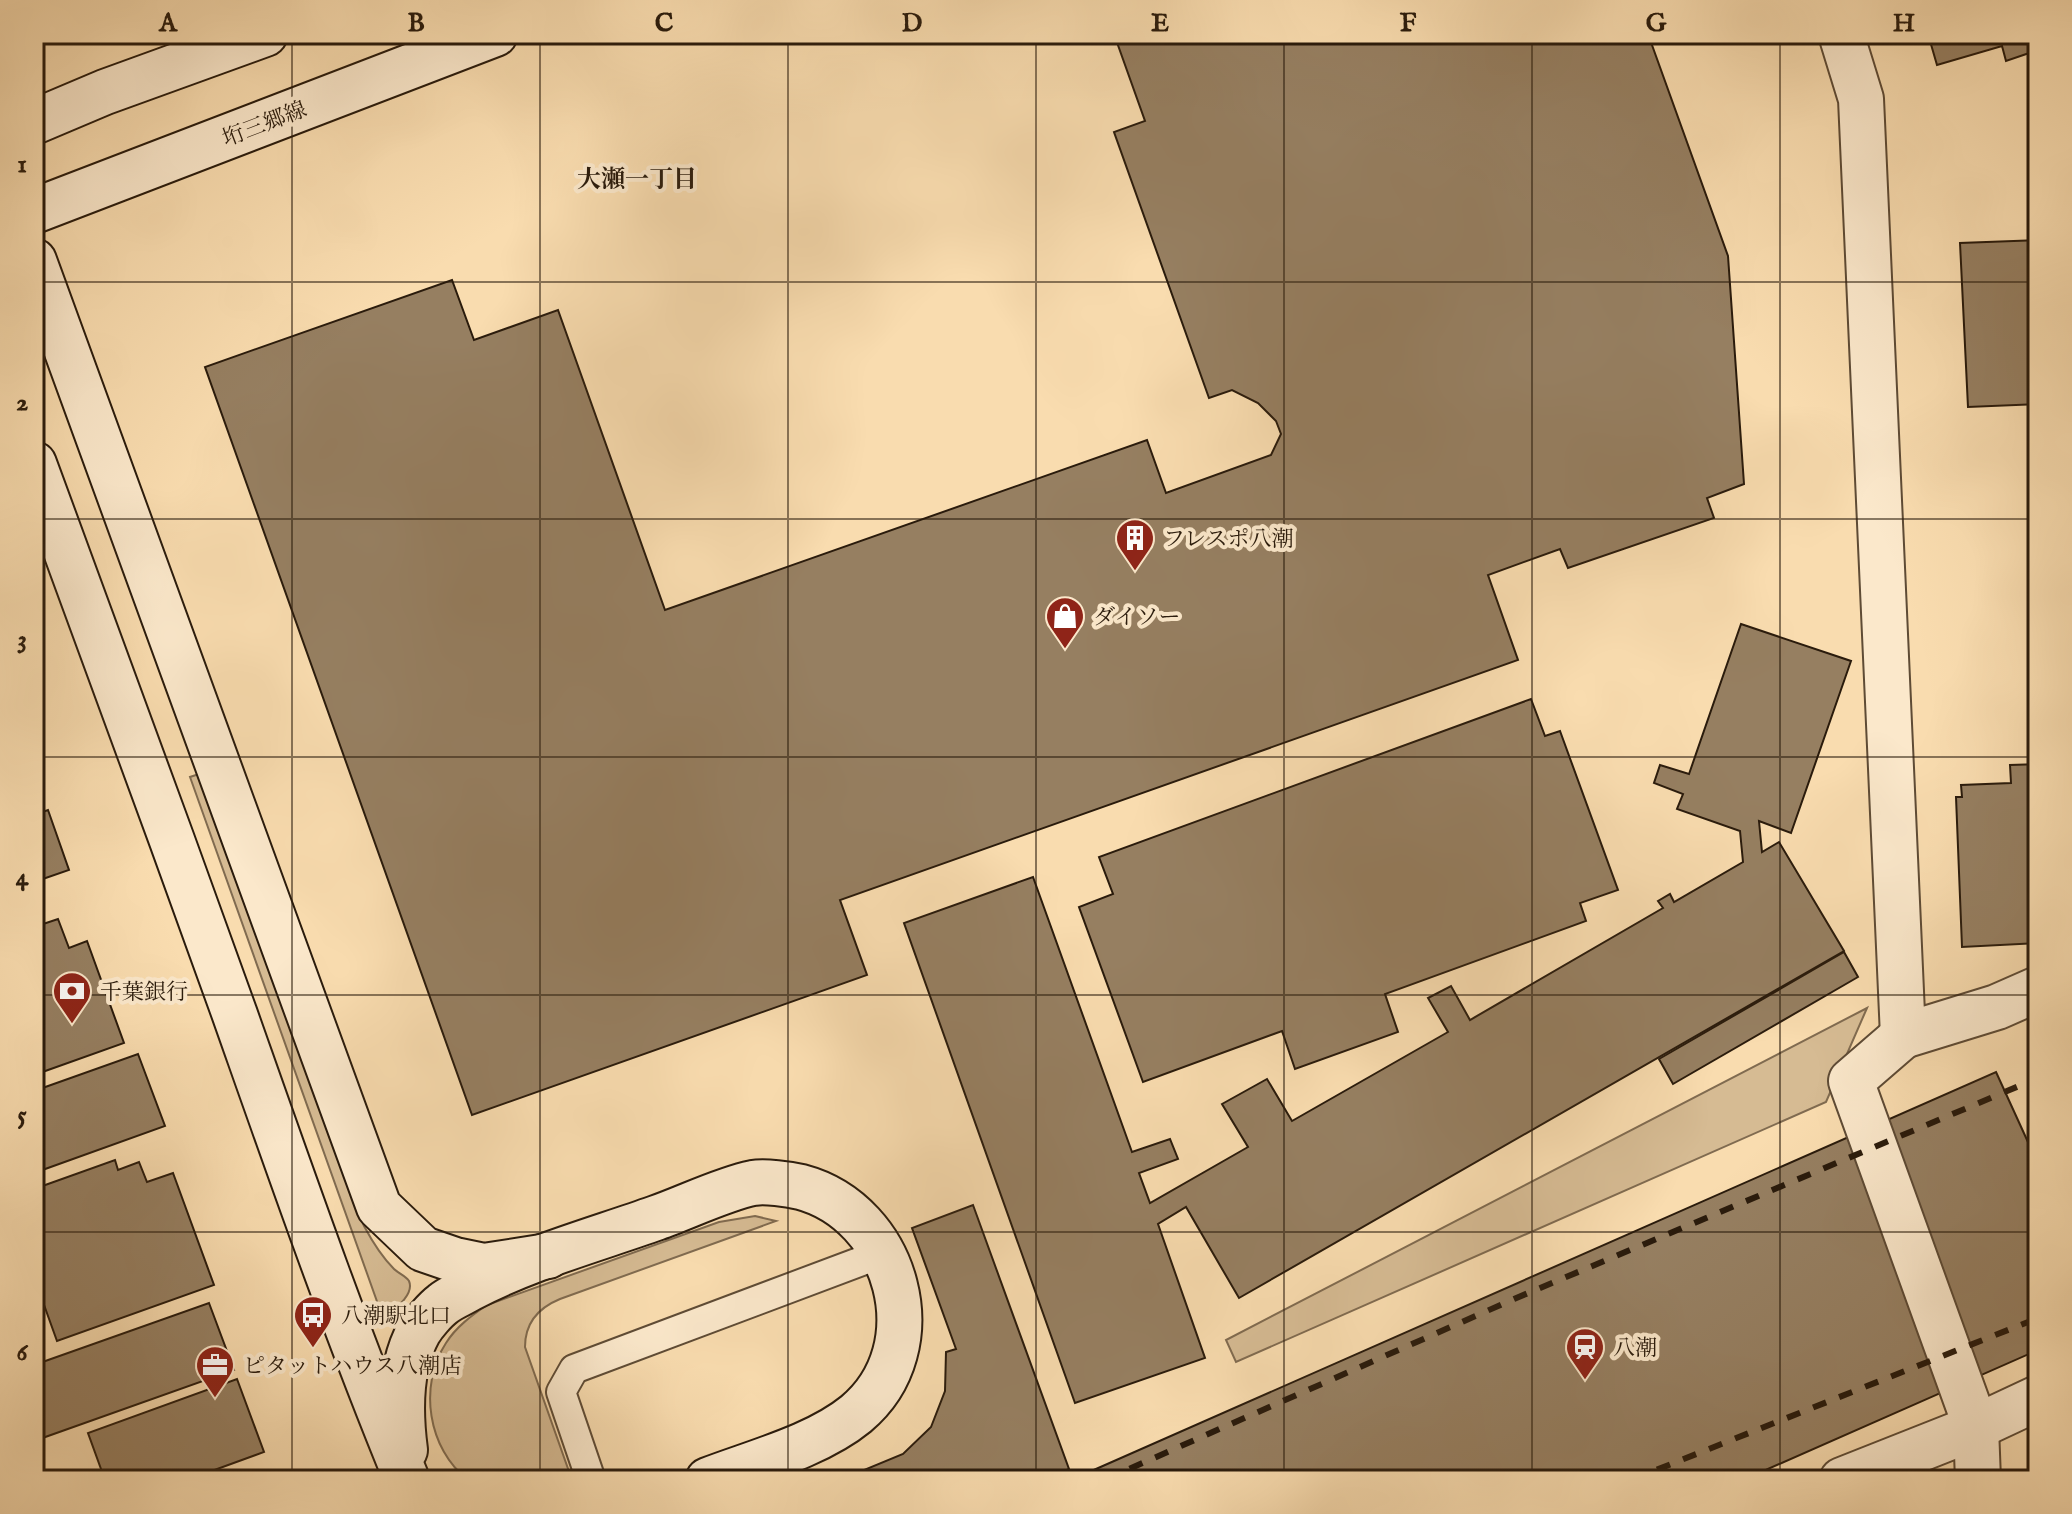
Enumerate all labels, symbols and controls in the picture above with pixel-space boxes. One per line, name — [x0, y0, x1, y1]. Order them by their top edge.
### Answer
text: A — [158, 7, 178, 40]
text: B — [407, 7, 425, 40]
text: C — [655, 7, 674, 40]
text: D — [902, 7, 923, 40]
text: E — [1151, 7, 1169, 40]
text: F — [1400, 7, 1417, 40]
text: G — [1646, 7, 1667, 40]
text: H — [1893, 7, 1915, 40]
street label: 垳三郷線 — [219, 96, 311, 154]
text: 1 — [17, 148, 27, 181]
district label: 大瀬一丁目 — [577, 165, 697, 196]
text: 2 — [16, 386, 28, 419]
building icon: フレスポ八潮 — [1114, 517, 1156, 572]
place label: フレスポ八潮 — [1163, 526, 1293, 554]
shop icon: ダイソー — [1044, 595, 1086, 650]
place label: ダイソー — [1093, 604, 1181, 632]
text: 3 — [17, 623, 27, 656]
text: 4 — [16, 861, 30, 894]
bank icon: 千葉銀行 — [51, 970, 93, 1025]
place label: 千葉銀行 — [100, 979, 188, 1007]
text: 5 — [17, 1099, 27, 1132]
bus stop icon: 八潮駅北口 — [292, 1294, 334, 1349]
place label: 八潮駅北口 — [341, 1303, 451, 1331]
station icon: 八潮 — [1564, 1326, 1606, 1381]
place label: 八潮 — [1613, 1335, 1657, 1363]
text: 6 — [17, 1336, 29, 1369]
office icon: ピタットハウス八潮店 — [194, 1344, 236, 1399]
place label: ピタットハウス八潮店 — [243, 1353, 462, 1381]

